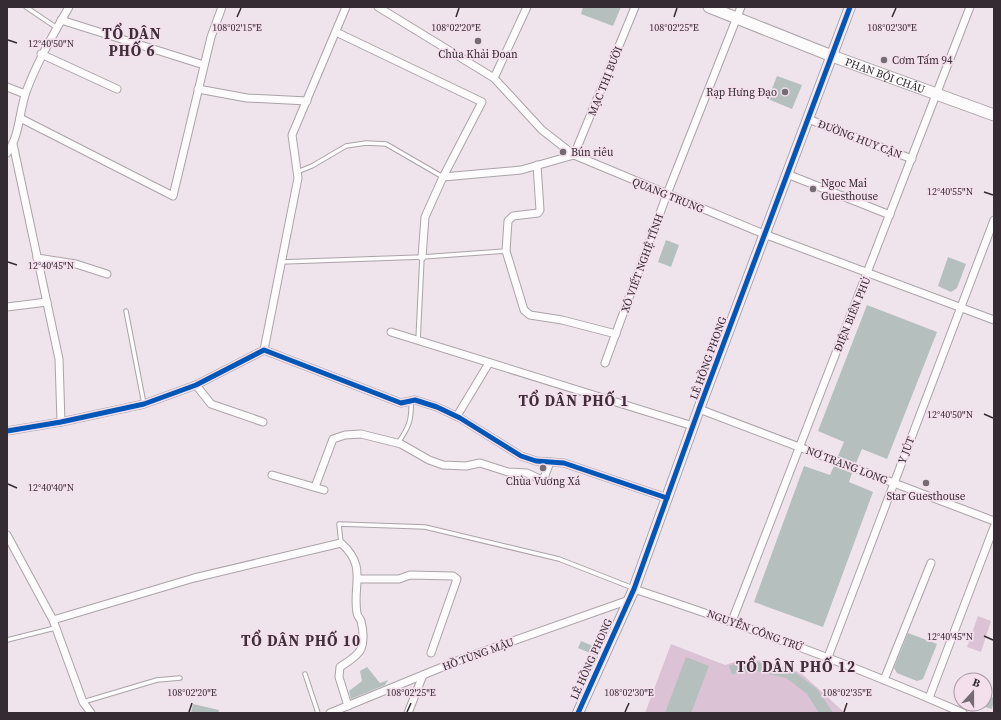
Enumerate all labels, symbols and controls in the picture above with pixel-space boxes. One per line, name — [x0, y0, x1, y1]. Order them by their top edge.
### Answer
text: 108°02'15"E — [212, 21, 262, 34]
text: 108°02'20"E — [431, 21, 481, 34]
text: 108°02'25"E — [649, 21, 699, 34]
text: 108°02'30"E — [867, 21, 917, 34]
district label: TỔ DÂN PHỐ 6 — [102, 22, 162, 61]
marker: Chùa Khải Đoan — [473, 36, 483, 46]
text: 12°40'50"N — [28, 37, 74, 50]
street label: MẠC THỊ BƯỞI — [584, 44, 626, 118]
place label: Chùa Khải Đoan — [438, 47, 518, 62]
place label: Cơm Tấm 94 — [892, 53, 953, 68]
street label: PHAN BỘI CHÂU — [843, 54, 927, 97]
marker: Cơm Tấm 94 — [879, 55, 889, 65]
place label: Rạp Hưng Đạo — [706, 85, 777, 100]
marker: Rạp Hưng Đạo — [780, 87, 790, 97]
street label: ĐƯỜNG HUY CẬN — [816, 117, 904, 162]
place label: Bún riêu — [571, 145, 614, 160]
marker: Bún riêu — [558, 147, 568, 157]
street label: QUANG TRUNG — [630, 174, 706, 217]
place label: Ngoc Mai Guesthouse — [821, 176, 878, 204]
marker: Ngoc Mai Guesthouse — [808, 184, 818, 194]
text: 12°40'55"N — [927, 185, 973, 198]
street label: XÔ VIẾT NGHỆ TĨNH — [618, 211, 667, 315]
text: 12°40'45"N — [28, 259, 74, 272]
street label: ĐIỆN BIÊN PHỦ — [831, 274, 874, 354]
street label: LÊ HỒNG PHONG — [686, 314, 731, 402]
district label: TỔ DÂN PHỐ 1 — [519, 389, 629, 411]
text: 12°40'50"N — [927, 408, 973, 421]
street label: Y JÚT — [894, 434, 919, 466]
street label: NƠ TRANG LONG — [804, 443, 890, 488]
marker: Chùa Vương Xá — [538, 463, 548, 473]
place label: Chùa Vương Xá — [506, 474, 581, 489]
marker: Star Guesthouse — [921, 478, 931, 488]
text: 12°40'40"N — [28, 481, 74, 494]
place label: Star Guesthouse — [887, 489, 966, 504]
street label: NGUYỄN CÔNG TRỨ — [705, 605, 806, 655]
street label: LÊ HỒNG PHONG — [566, 615, 616, 702]
district label: TỔ DÂN PHỐ 10 — [241, 629, 361, 651]
text: 12°40'45"N — [927, 630, 973, 643]
street label: HỒ TÙNG MẬU — [440, 634, 516, 674]
district label: TỔ DÂN PHỐ 12 — [736, 655, 856, 677]
north arrow — [953, 672, 993, 712]
text: B — [970, 675, 982, 691]
text: 108°02'20"E — [167, 686, 217, 699]
text: 108°02'25"E — [386, 686, 436, 699]
text: 108°02'30"E — [604, 686, 654, 699]
text: 108°02'35"E — [822, 686, 872, 699]

